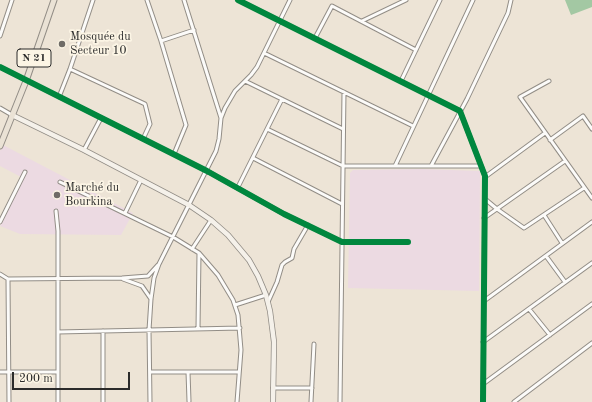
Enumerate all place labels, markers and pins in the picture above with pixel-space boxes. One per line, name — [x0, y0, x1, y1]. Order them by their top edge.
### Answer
place label: Mosquée du Secteur 10 — [70, 30, 131, 58]
marker: Mosquée du Secteur 10 — [57, 39, 67, 49]
place label: Marché du Bourkina — [65, 181, 119, 209]
marker: Marché du Bourkina — [52, 190, 62, 200]

